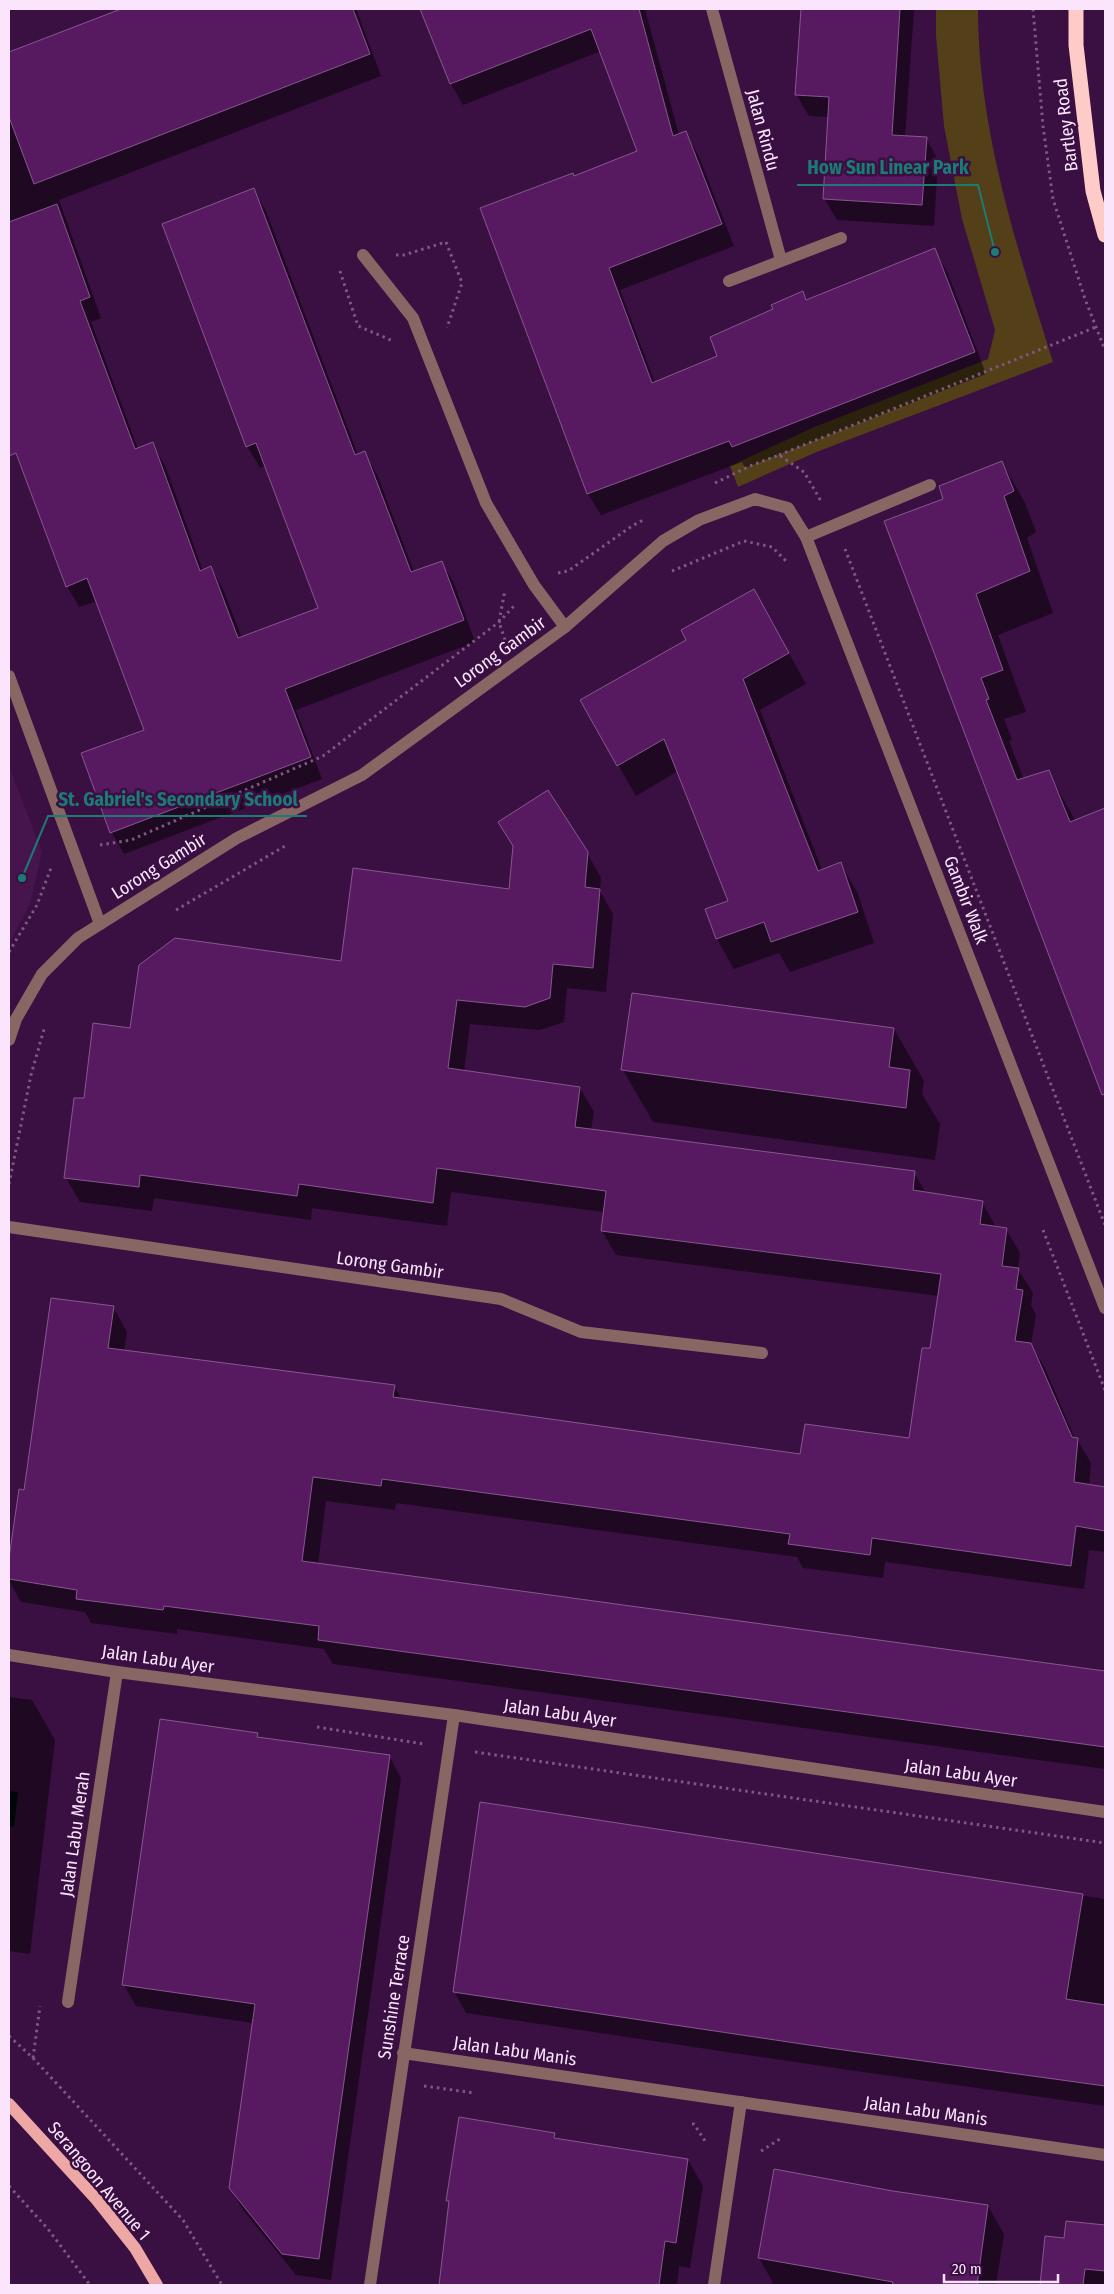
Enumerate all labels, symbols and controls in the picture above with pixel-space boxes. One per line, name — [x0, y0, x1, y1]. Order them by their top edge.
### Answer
street label: Bartley Road — [1049, 77, 1083, 173]
street label: Jalan Rindu — [742, 87, 784, 173]
callout: How Sun Linear Park — [797, 151, 978, 185]
text: How Sun Linear Park — [807, 156, 969, 179]
street label: Lorong Gambir — [450, 611, 551, 693]
callout: St. Gabriel's Secondary School — [48, 782, 307, 816]
text: St. Gabriel's Secondary School — [58, 788, 299, 811]
street label: Lorong Gambir — [107, 828, 211, 904]
street label: Gambir Walk — [939, 853, 993, 948]
street label: Lorong Gambir — [335, 1247, 446, 1283]
street label: Jalan Labu Ayer — [100, 1640, 216, 1678]
street label: Jalan Labu Ayer — [502, 1694, 618, 1732]
street label: Jalan Labu Ayer — [903, 1754, 1019, 1792]
street label: Jalan Labu Merah — [55, 1770, 95, 1898]
street label: Sunshine Terrace — [373, 1933, 415, 2061]
street label: Jalan Labu Manis — [452, 2031, 578, 2071]
street label: Jalan Labu Manis — [863, 2091, 989, 2131]
street label: Serangoon Avenue 1 — [43, 2117, 155, 2245]
scale bar — [944, 2252, 1058, 2284]
text: 20 m — [952, 2260, 982, 2278]

